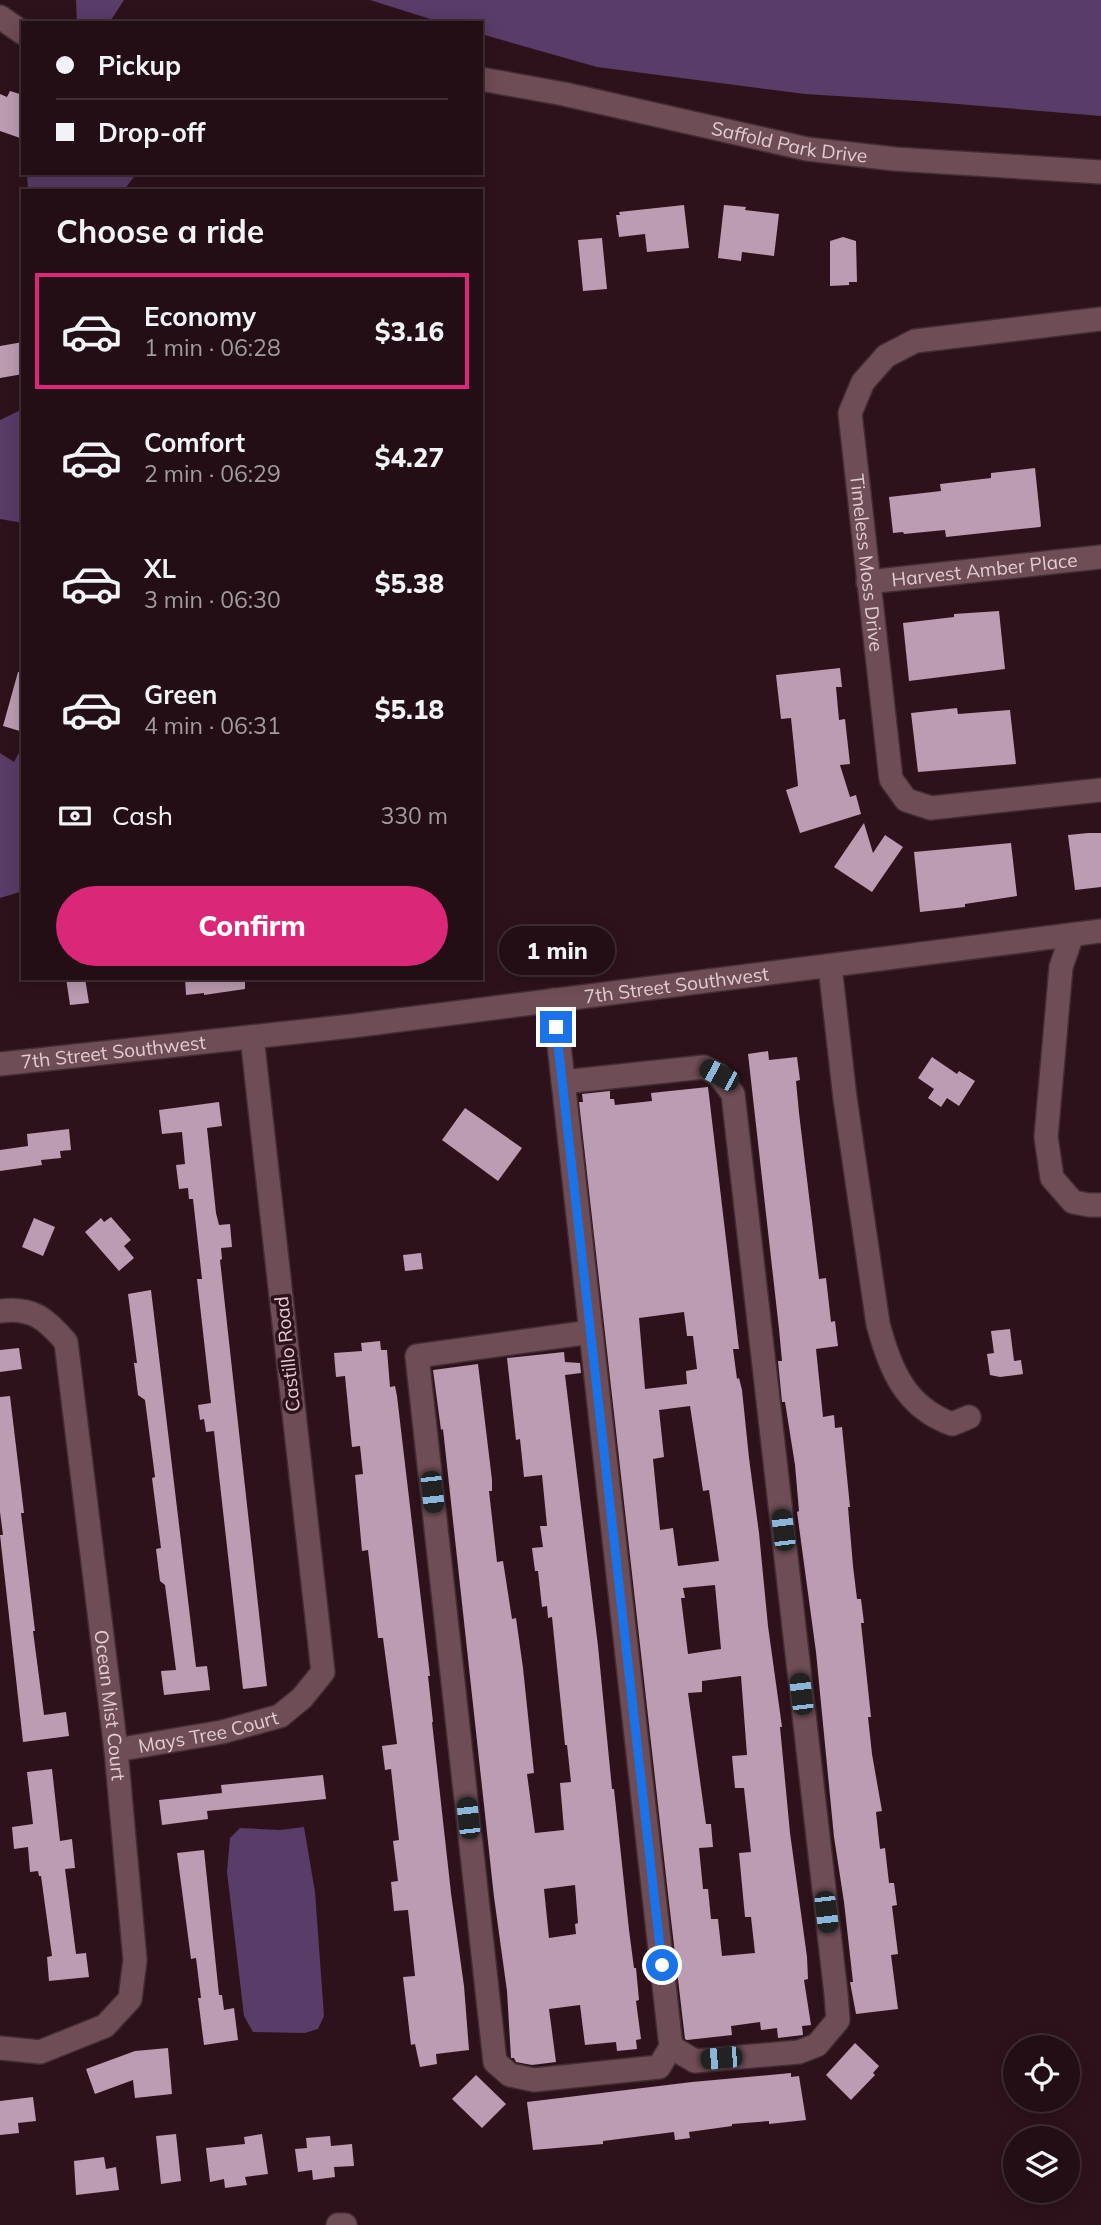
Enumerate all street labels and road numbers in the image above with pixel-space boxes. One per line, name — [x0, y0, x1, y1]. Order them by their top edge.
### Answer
street label: Saffold Park Drive — [709, 116, 869, 168]
street label: Timeless Moss Drive — [845, 473, 889, 653]
street label: Harvest Amber Place — [890, 548, 1079, 591]
street label: 7th Street Southwest — [583, 961, 770, 1008]
street label: 7th Street Southwest — [20, 1030, 207, 1074]
street label: Castillo Road — [269, 1295, 305, 1413]
street label: Ocean Mist Court — [89, 1628, 131, 1782]
street label: Mays Tree Court — [136, 1705, 281, 1758]

